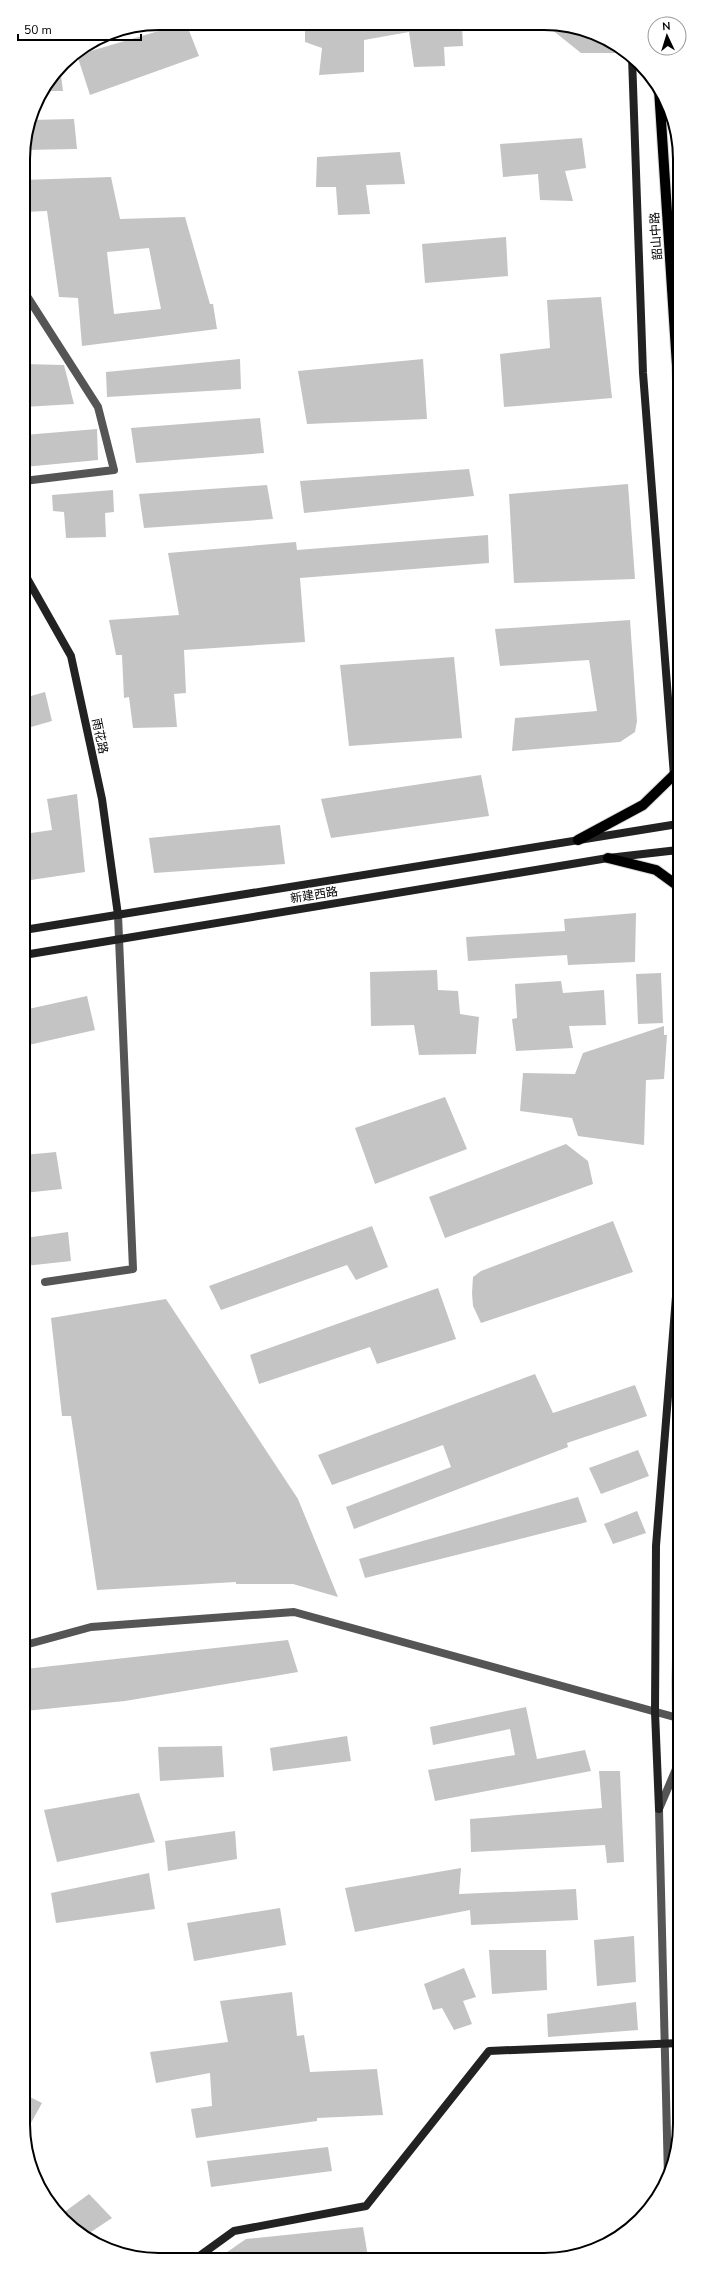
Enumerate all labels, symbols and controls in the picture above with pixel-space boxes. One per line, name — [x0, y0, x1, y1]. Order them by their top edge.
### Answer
scale bar — [18, 16, 141, 42]
north arrow — [647, 16, 687, 56]
text: N — [662, 19, 671, 34]
text: 50 m — [24, 22, 52, 38]
street label: 韶山中路 — [646, 211, 666, 261]
street label: 雨花路 — [88, 717, 112, 755]
street label: 新建西路 — [289, 883, 339, 907]

